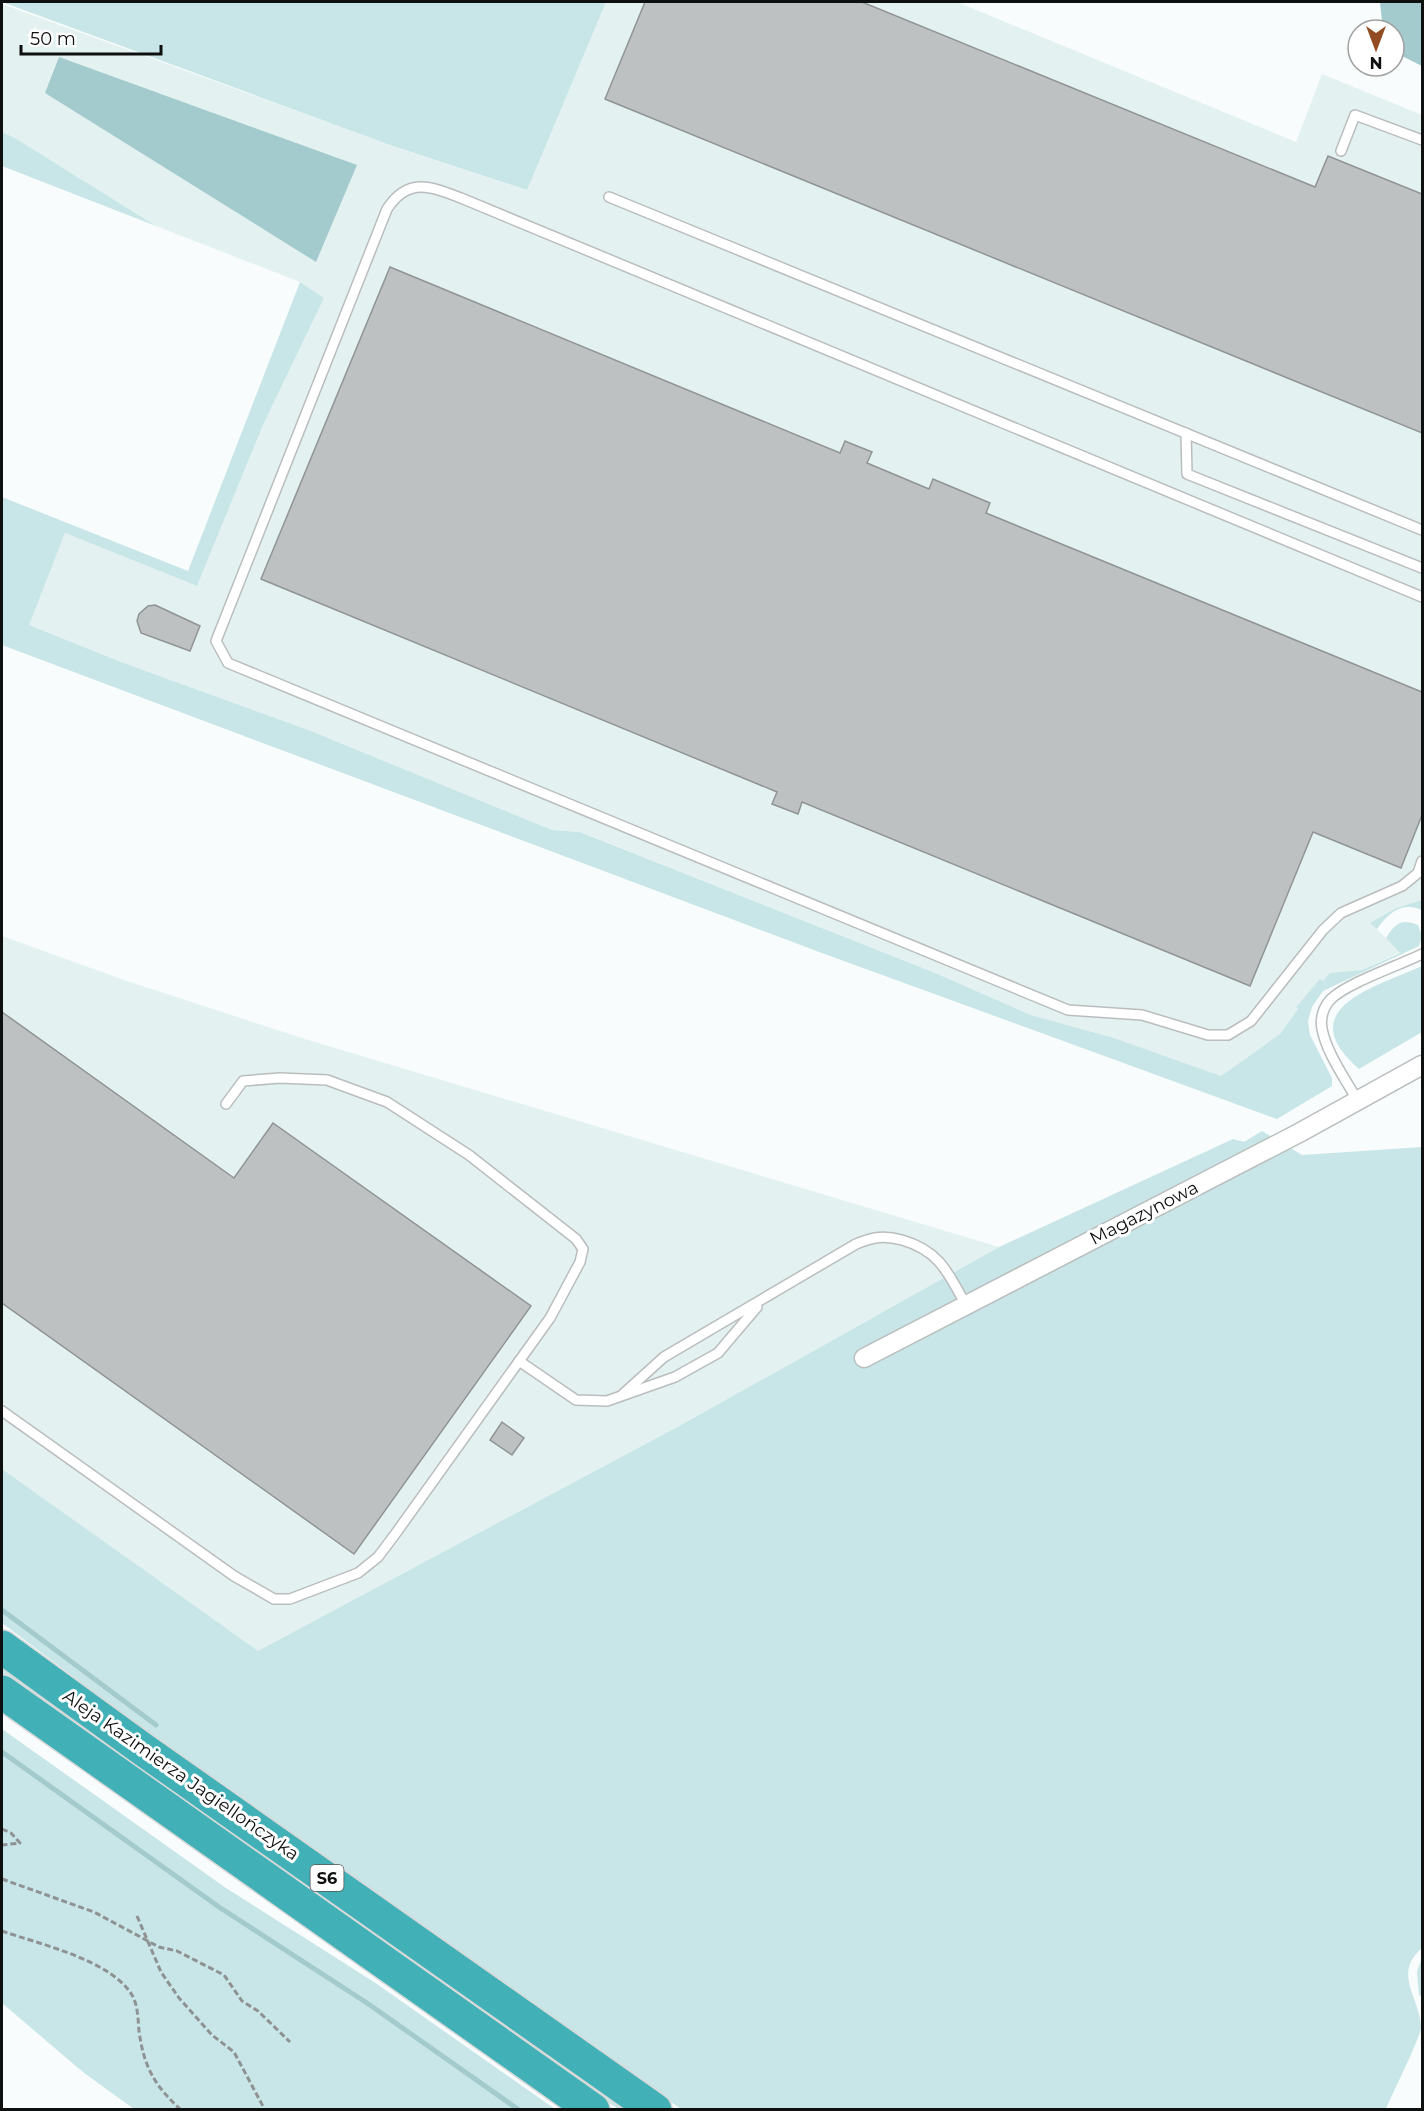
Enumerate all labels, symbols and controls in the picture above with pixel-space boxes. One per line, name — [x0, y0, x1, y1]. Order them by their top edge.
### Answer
scale bar — [21, 18, 160, 56]
north arrow — [1346, 18, 1406, 78]
text: 50 m — [30, 28, 76, 50]
text: N — [1370, 53, 1382, 72]
street label: Magazynowa — [1086, 1176, 1202, 1250]
street label: Aleja Kazimierza Jagiellończyka — [59, 1685, 303, 1865]
road number: S6 — [310, 1865, 344, 1891]

